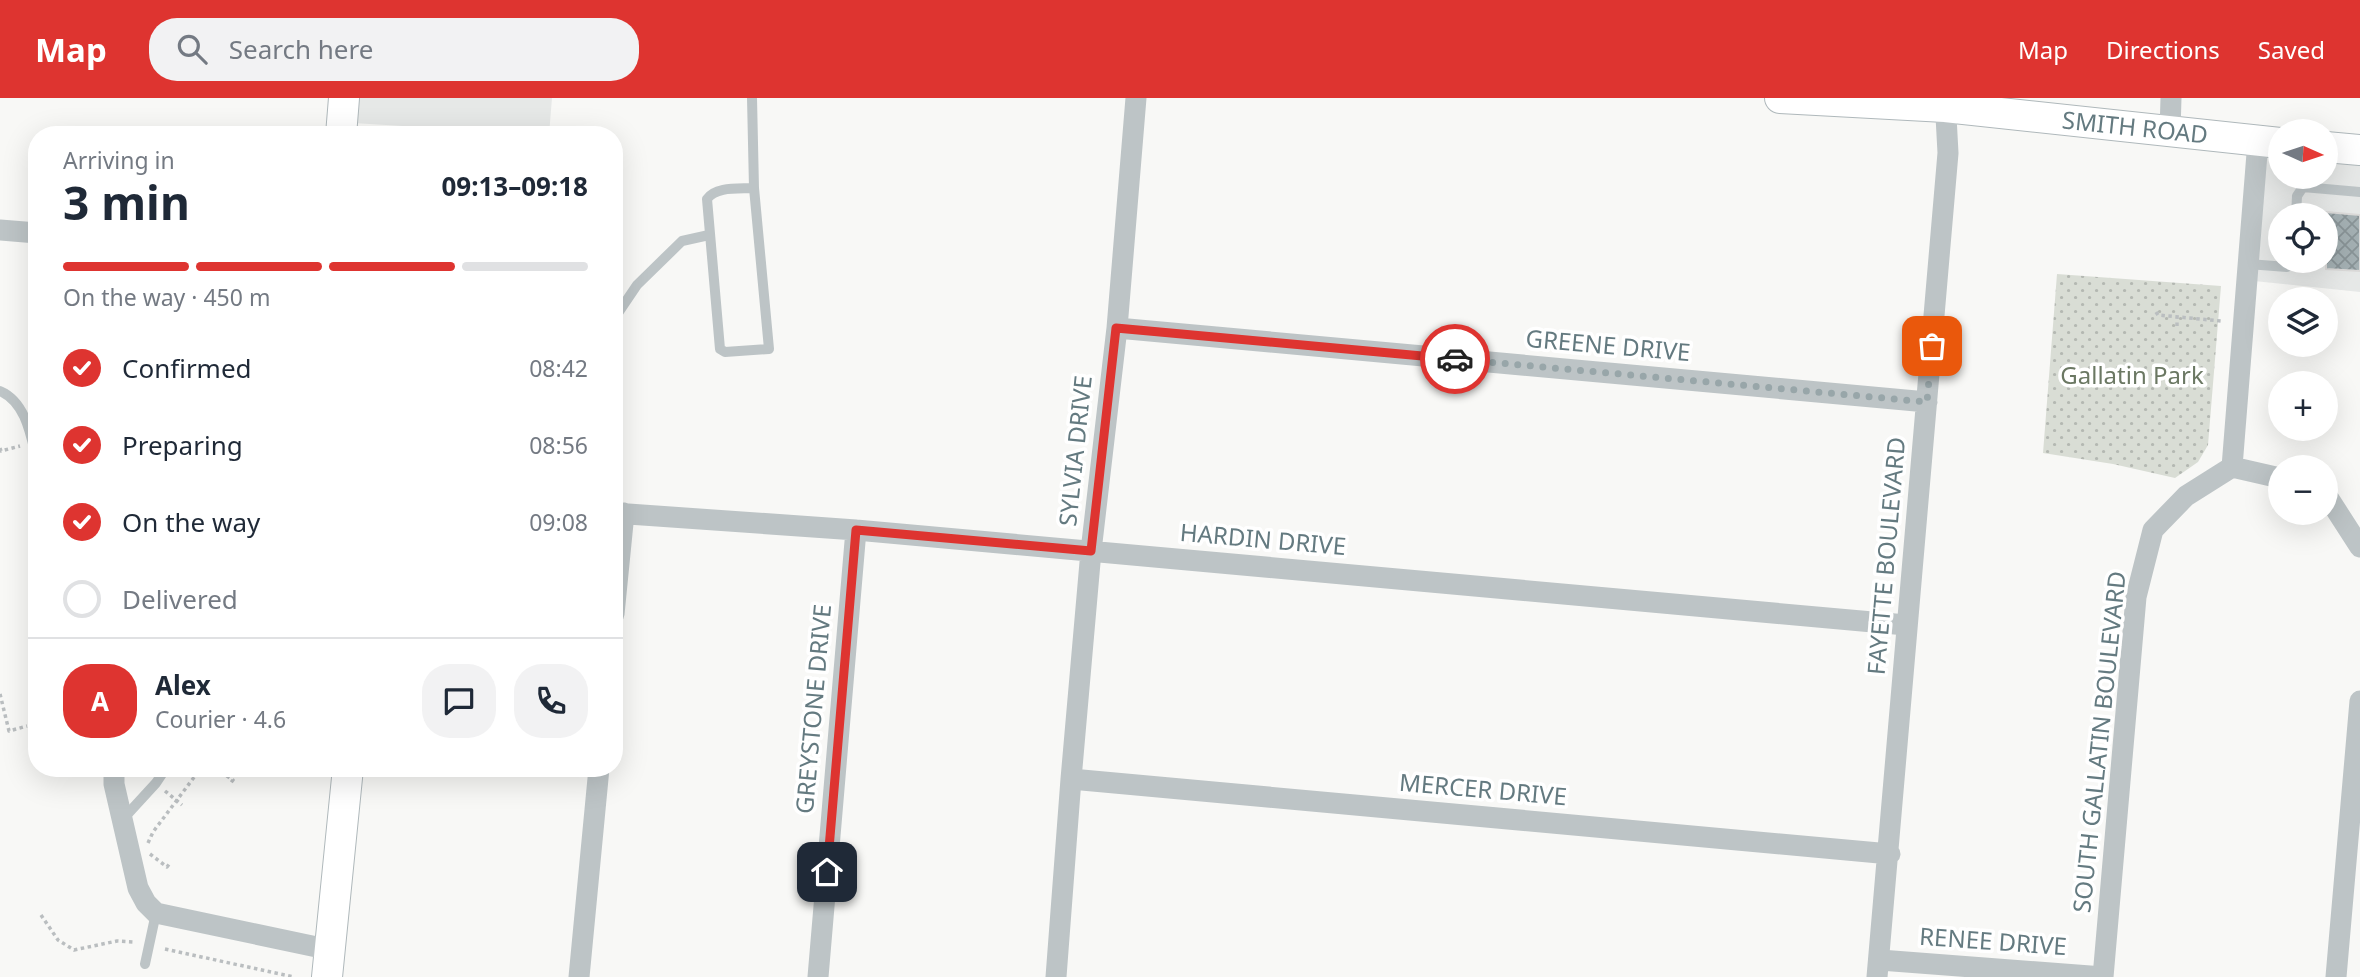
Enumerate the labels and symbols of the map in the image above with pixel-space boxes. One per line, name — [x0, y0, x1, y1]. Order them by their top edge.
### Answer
street label: SMITH ROAD — [2061, 102, 2210, 151]
north arrow — [2268, 119, 2338, 189]
pin — [1902, 316, 1962, 376]
street label: GREENE DRIVE — [1524, 321, 1692, 368]
courier — [1420, 324, 1490, 394]
park label: Gallatin Park — [2060, 358, 2204, 391]
street label: SYLVIA DRIVE — [1050, 374, 1099, 528]
street label: FAYETTE BOULEVARD — [1859, 436, 1912, 676]
street label: HARDIN DRIVE — [1179, 515, 1348, 562]
street label: SOUTH GALLATIN BOULEVARD — [2064, 569, 2133, 914]
street label: GREYSTONE DRIVE — [787, 603, 838, 815]
street label: MERCER DRIVE — [1398, 765, 1568, 812]
pin — [797, 842, 857, 902]
street label: RENEE DRIVE — [1918, 919, 2068, 962]

